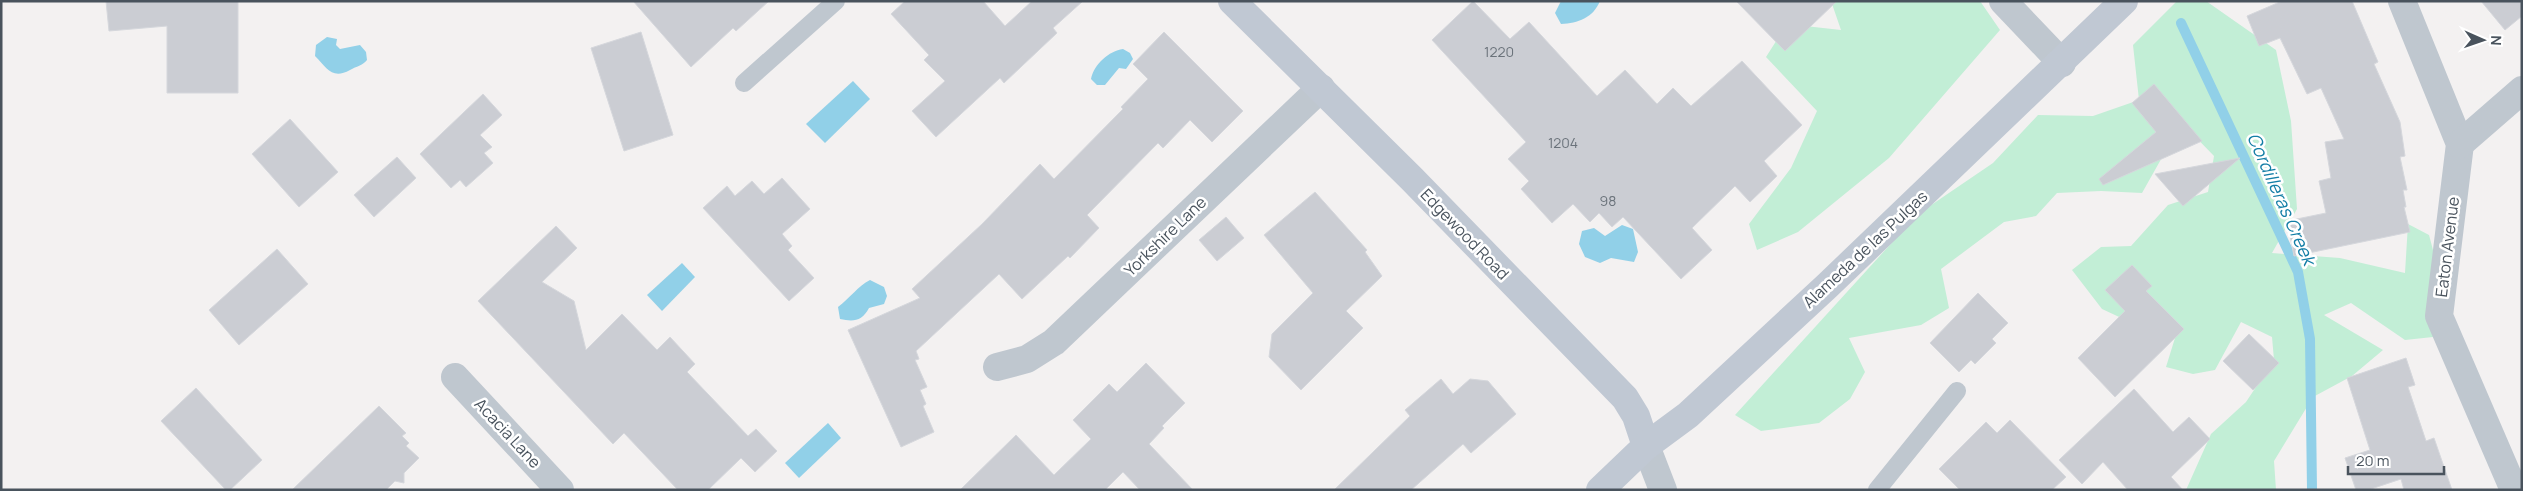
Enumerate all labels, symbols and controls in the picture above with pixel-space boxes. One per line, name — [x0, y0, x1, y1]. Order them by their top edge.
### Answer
north arrow — [2458, 15, 2508, 65]
text: N — [2487, 35, 2506, 46]
house number: 1220 — [1484, 42, 1514, 61]
water label: Cordilleras Creek — [2242, 129, 2323, 271]
house number: 1204 — [1548, 133, 1578, 152]
street label: Edgewood Road — [1416, 184, 1514, 284]
street label: Alameda de las Pulgas — [1798, 185, 1932, 313]
street label: Yorkshire Lane — [1119, 191, 1211, 281]
house number: 98 — [1600, 191, 1616, 210]
street label: Eaton Avenue — [2430, 196, 2464, 298]
street label: Acacia Lane — [470, 393, 546, 473]
scale bar — [2348, 444, 2444, 476]
text: 20 m — [2356, 450, 2389, 471]

